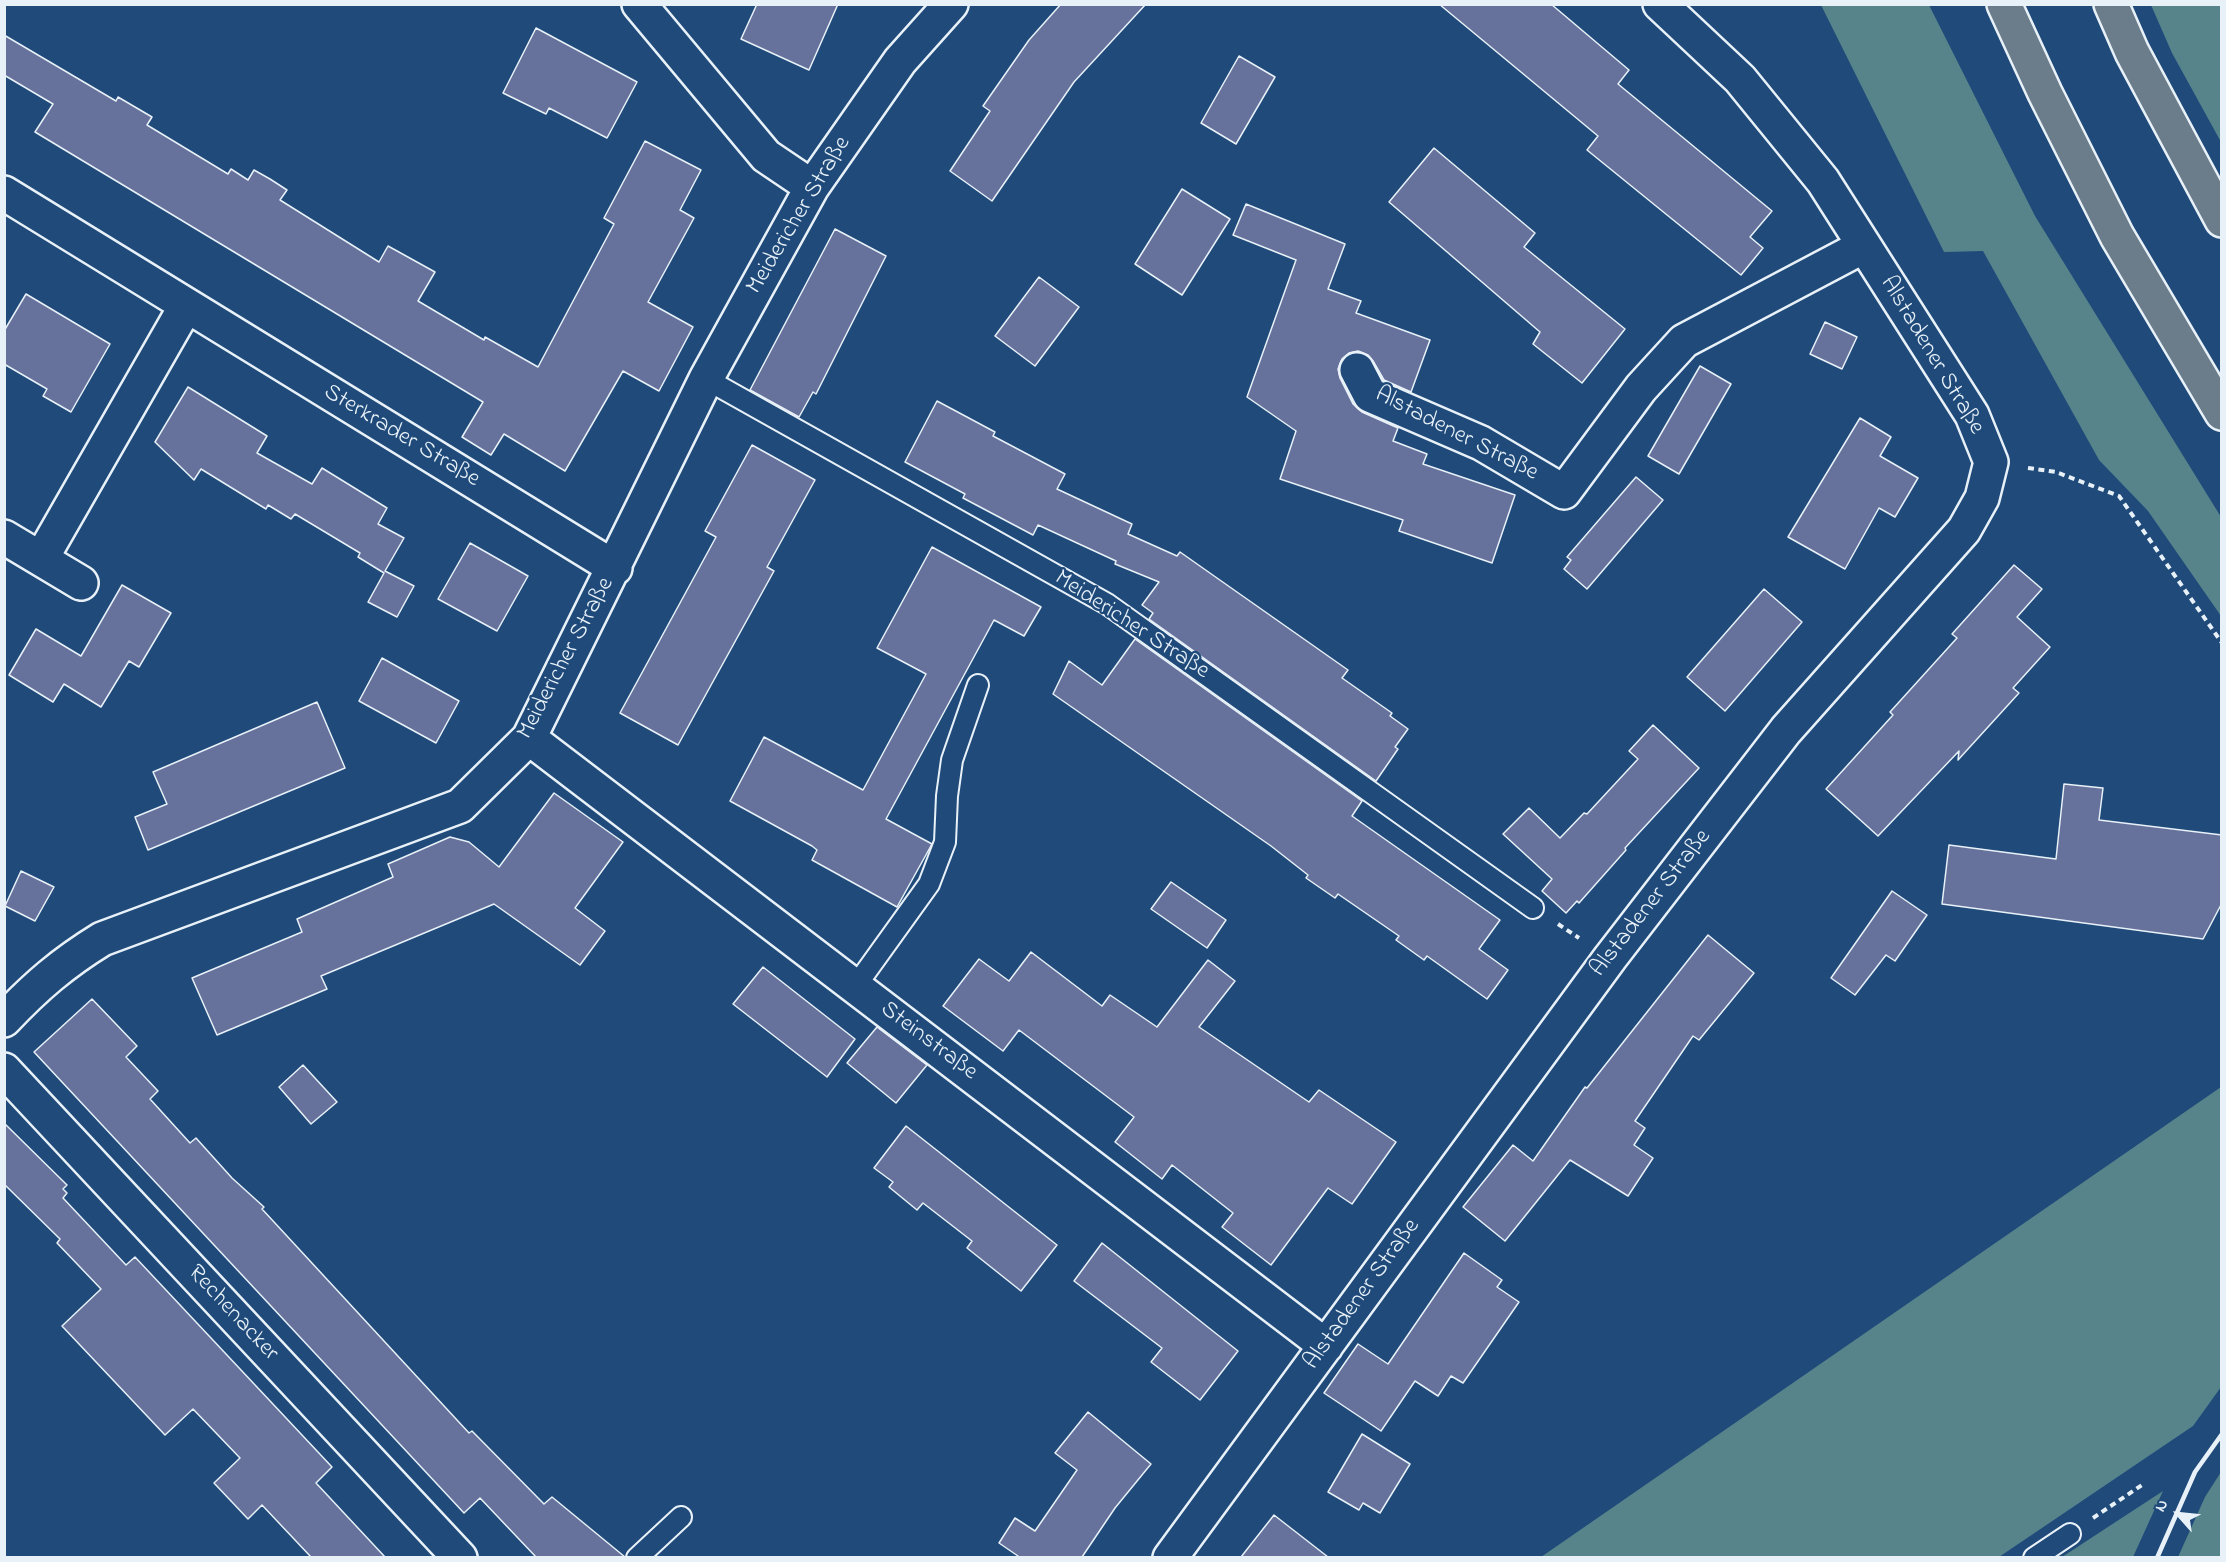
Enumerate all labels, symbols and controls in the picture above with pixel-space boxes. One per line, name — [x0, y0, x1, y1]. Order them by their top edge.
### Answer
street label: Meidericher Straße — [742, 132, 858, 300]
street label: Alstadener Straße — [1872, 272, 1990, 440]
street label: Sterkrader Straße — [318, 379, 484, 495]
street label: Alstadener Straße — [1369, 381, 1543, 489]
street label: Meidericher Straße — [1048, 565, 1214, 687]
street label: Meidericher Straße — [512, 573, 622, 745]
street label: Alstadener Straße — [1585, 824, 1719, 984]
street label: Steinstraße — [874, 996, 982, 1088]
street label: Alstadener Straße — [1299, 1214, 1427, 1376]
street label: Rechenacker — [180, 1260, 284, 1368]
north arrow — [2148, 1484, 2208, 1544]
text: N — [2149, 1496, 2175, 1516]

